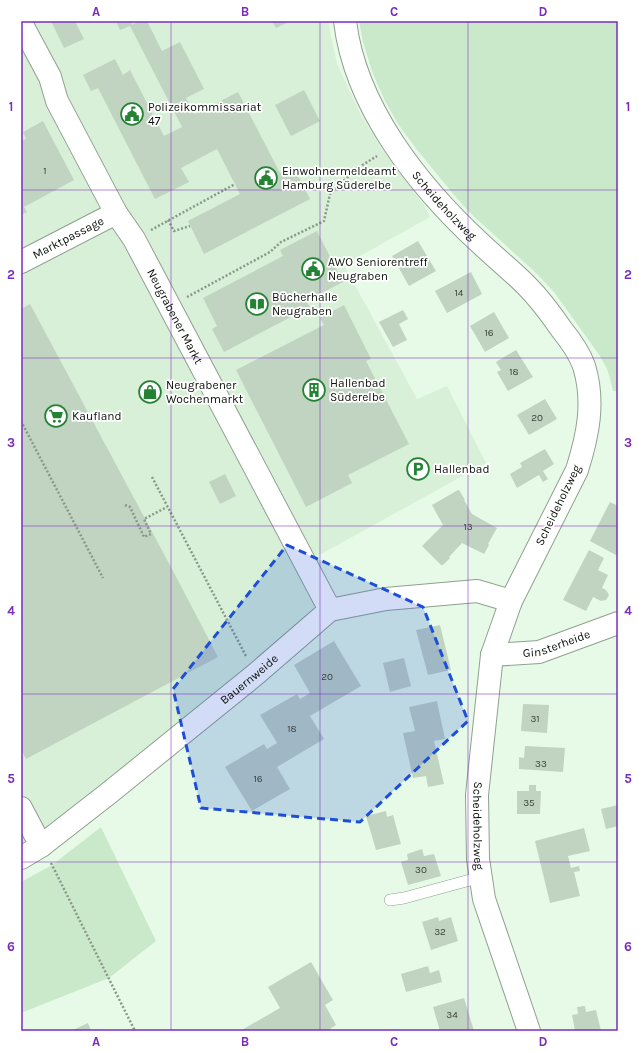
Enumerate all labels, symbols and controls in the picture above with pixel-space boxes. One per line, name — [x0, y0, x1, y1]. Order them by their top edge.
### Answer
text: A — [92, 4, 100, 19]
text: B — [241, 4, 249, 19]
text: C — [390, 4, 398, 19]
text: D — [539, 4, 548, 19]
text: 1 — [9, 99, 13, 114]
text: 1 — [626, 99, 630, 114]
place label: Polizeikommissariat 47 — [148, 100, 262, 128]
public building icon: Polizeikommissariat 47 — [119, 101, 145, 127]
place label: Einwohnermeldeamt Hamburg Süderelbe — [282, 164, 397, 192]
house number: 1 — [43, 165, 47, 177]
public building icon: Einwohnermeldeamt Hamburg Süderelbe — [253, 165, 279, 191]
street label: Scheideholzweg — [409, 168, 479, 243]
street label: Marktpassage — [30, 214, 106, 262]
place label: AWO Seniorentreff Neugraben — [328, 255, 429, 283]
public building icon: AWO Seniorentreff Neugraben — [300, 256, 326, 282]
street label: Neugrabener Markt — [144, 266, 206, 367]
text: 2 — [7, 267, 15, 282]
text: 2 — [624, 267, 632, 282]
house number: 14 — [455, 287, 464, 299]
place label: Bücherhalle Neugraben — [272, 290, 337, 318]
library icon: Bücherhalle Neugraben — [244, 291, 270, 317]
house number: 16 — [484, 327, 494, 339]
house number: 18 — [509, 366, 519, 378]
place label: Hallenbad Süderelbe — [330, 376, 386, 404]
building icon: Hallenbad Süderelbe — [301, 377, 327, 403]
place label: Neugrabener Wochenmarkt — [166, 378, 244, 406]
shop icon: Neugrabener Wochenmarkt — [137, 379, 163, 405]
supermarket icon: Kaufland — [43, 403, 69, 429]
place label: Kaufland — [72, 409, 122, 423]
house number: 20 — [531, 412, 543, 424]
text: 3 — [7, 435, 15, 450]
text: 3 — [624, 435, 632, 450]
parking icon: Hallenbad — [405, 456, 431, 482]
place label: Hallenbad — [434, 462, 490, 476]
street label: Scheideholzweg — [532, 462, 584, 548]
house number: 13 — [463, 521, 473, 533]
text: 4 — [7, 603, 15, 618]
text: 4 — [624, 603, 632, 618]
street label: Ginsterheide — [522, 627, 592, 660]
street label: Bauernweide — [217, 651, 281, 707]
house number: 20 — [321, 671, 333, 683]
house number: 31 — [530, 713, 540, 725]
house number: 18 — [287, 723, 297, 735]
house number: 33 — [535, 758, 547, 770]
text: 5 — [7, 771, 15, 786]
text: 5 — [624, 771, 632, 786]
house number: 16 — [253, 773, 263, 785]
street label: Scheideholzweg — [470, 781, 487, 871]
house number: 35 — [523, 797, 535, 809]
house number: 30 — [415, 864, 427, 876]
house number: 32 — [434, 926, 446, 938]
text: 6 — [7, 939, 15, 954]
text: 6 — [624, 939, 632, 954]
house number: 34 — [446, 1009, 458, 1021]
text: A — [92, 1034, 100, 1049]
text: B — [241, 1034, 249, 1049]
text: C — [390, 1034, 398, 1049]
text: D — [539, 1034, 548, 1049]

